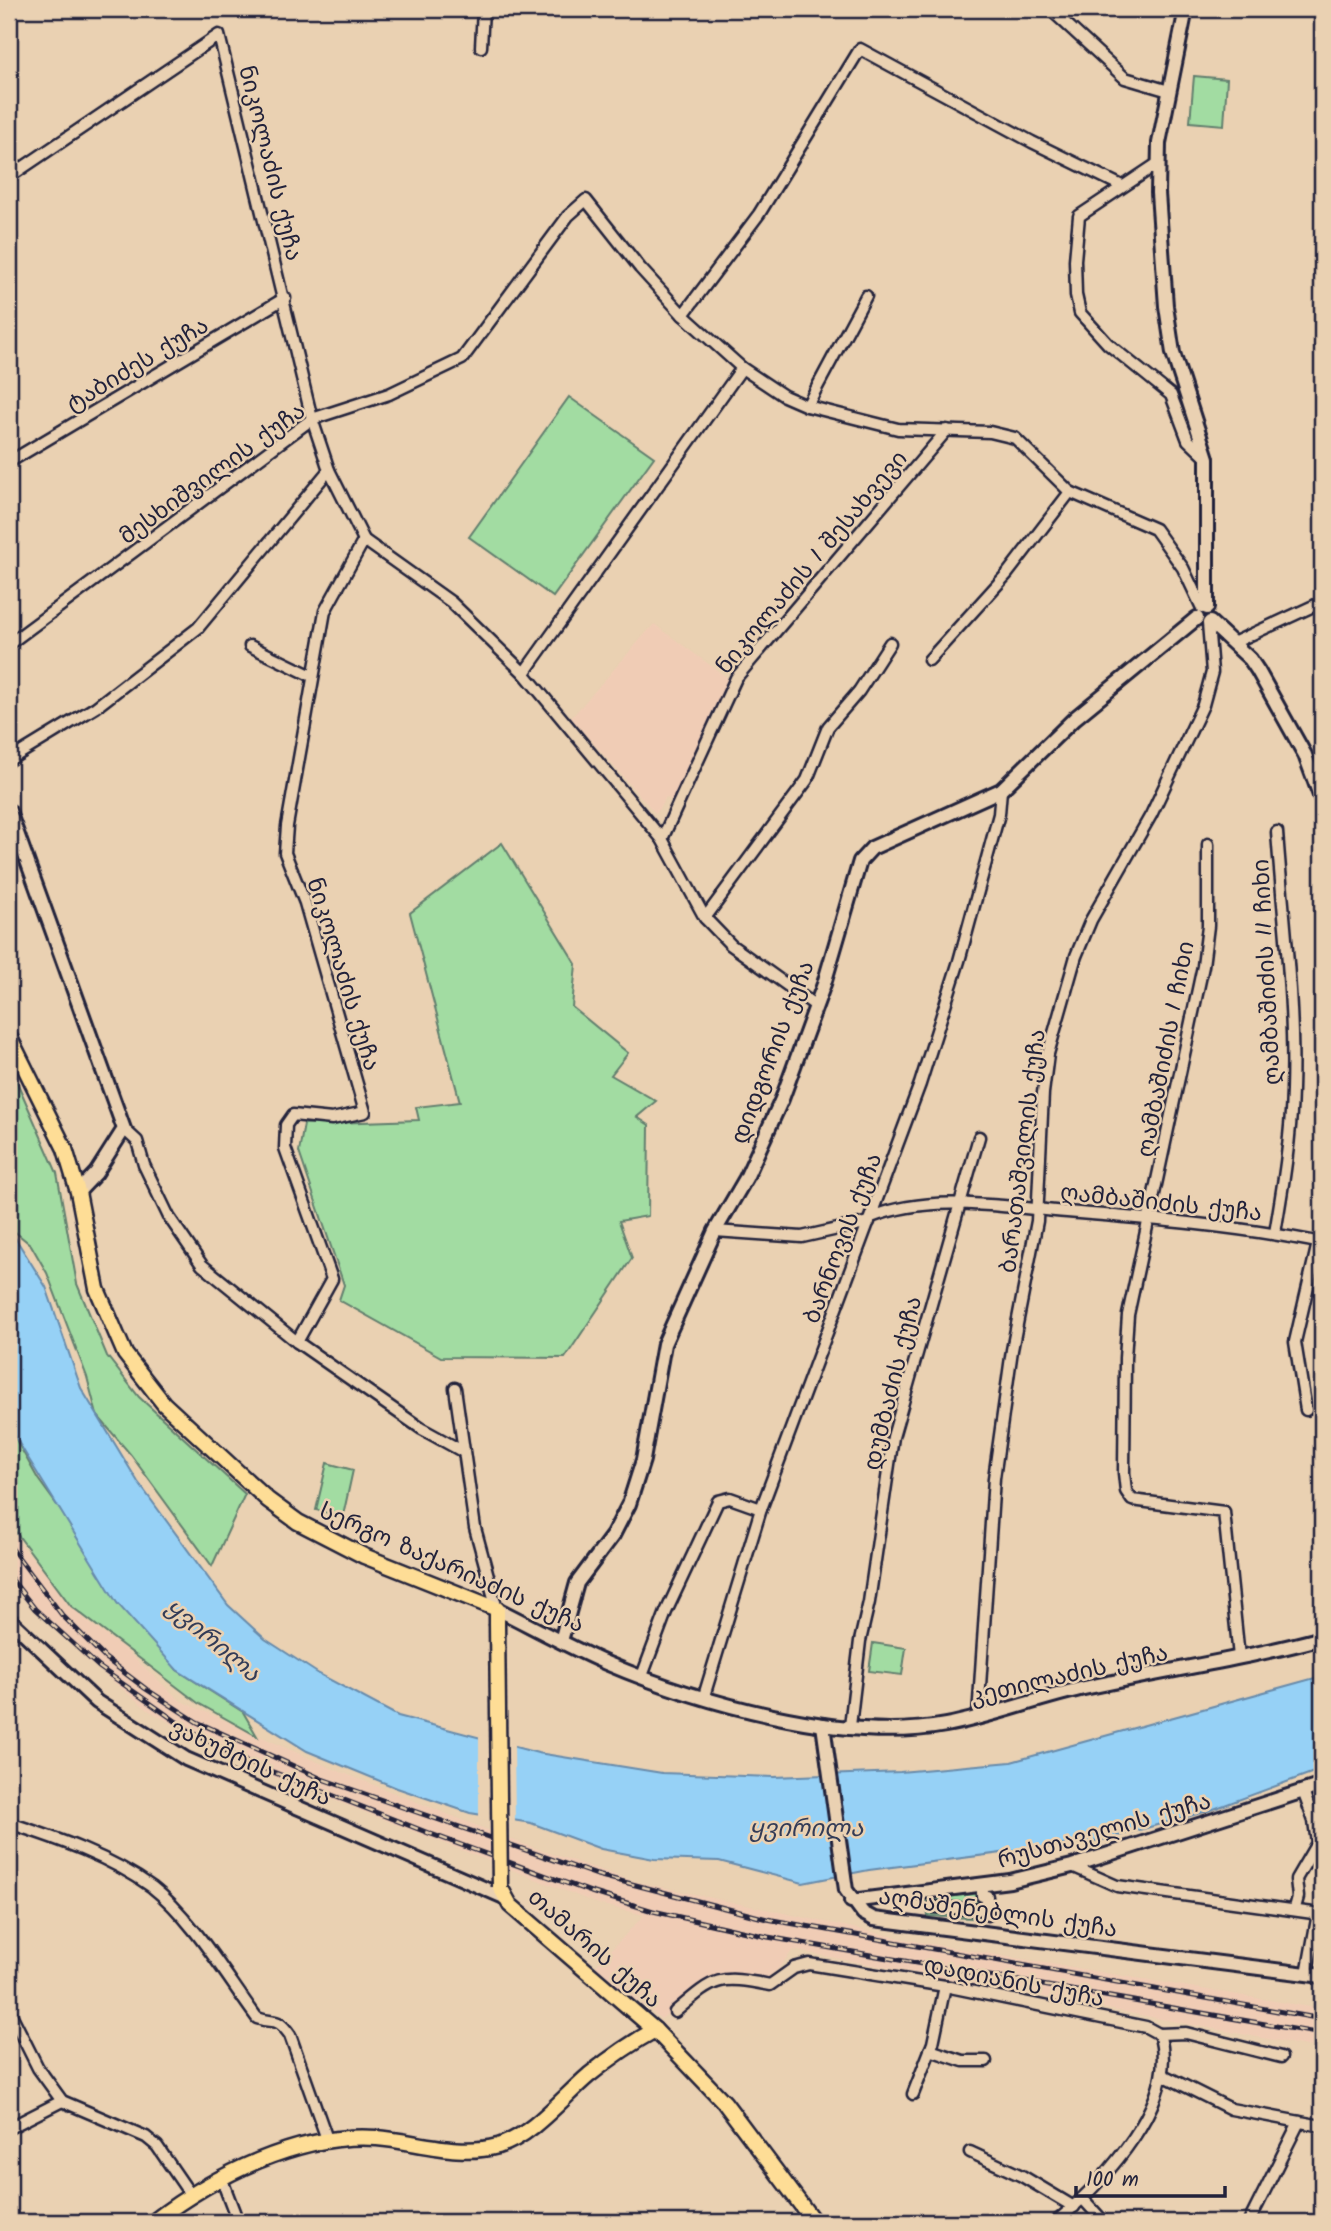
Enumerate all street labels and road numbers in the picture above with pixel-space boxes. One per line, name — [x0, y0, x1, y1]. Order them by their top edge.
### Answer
street label: ნიკოლაძის ქუჩა — [227, 62, 311, 265]
street label: ტაბიძეს ქუჩა — [60, 309, 216, 423]
street label: მესხიშვილის ქუჩა — [113, 395, 314, 555]
street label: ნიკოლაძის I შესახვევი — [708, 443, 917, 683]
street label: ღამბაშიძის II ჩიხი — [1244, 858, 1292, 1086]
street label: ნიკოლაძის ქუჩა — [296, 874, 389, 1076]
street label: ღამბაშიძის I ჩიხი — [1128, 938, 1206, 1160]
street label: დიდგორის ქუჩა — [722, 956, 825, 1150]
street label: ბარათაშვილის ქუჩა — [991, 1027, 1057, 1275]
street label: ბარნოვის ქუჩა — [795, 1148, 893, 1329]
street label: ღამბაშიძის ქუჩა — [1058, 1175, 1263, 1232]
street label: დუმბაძის ქუჩა — [855, 1293, 933, 1474]
street label: სერგო ზაქარიაძის ქუჩა — [313, 1494, 590, 1644]
street label: კეთილაძის ქუჩა — [967, 1636, 1172, 1716]
street label: ვახუშტის ქუჩა — [163, 1711, 337, 1817]
street label: რუსთაველის ქუჩა — [994, 1784, 1215, 1880]
street label: აღმაშენებლის ქუჩა — [876, 1879, 1119, 1949]
street label: თამარის ქუჩა — [519, 1881, 669, 2018]
street label: დადიანის ქუჩა — [920, 1948, 1107, 2018]

